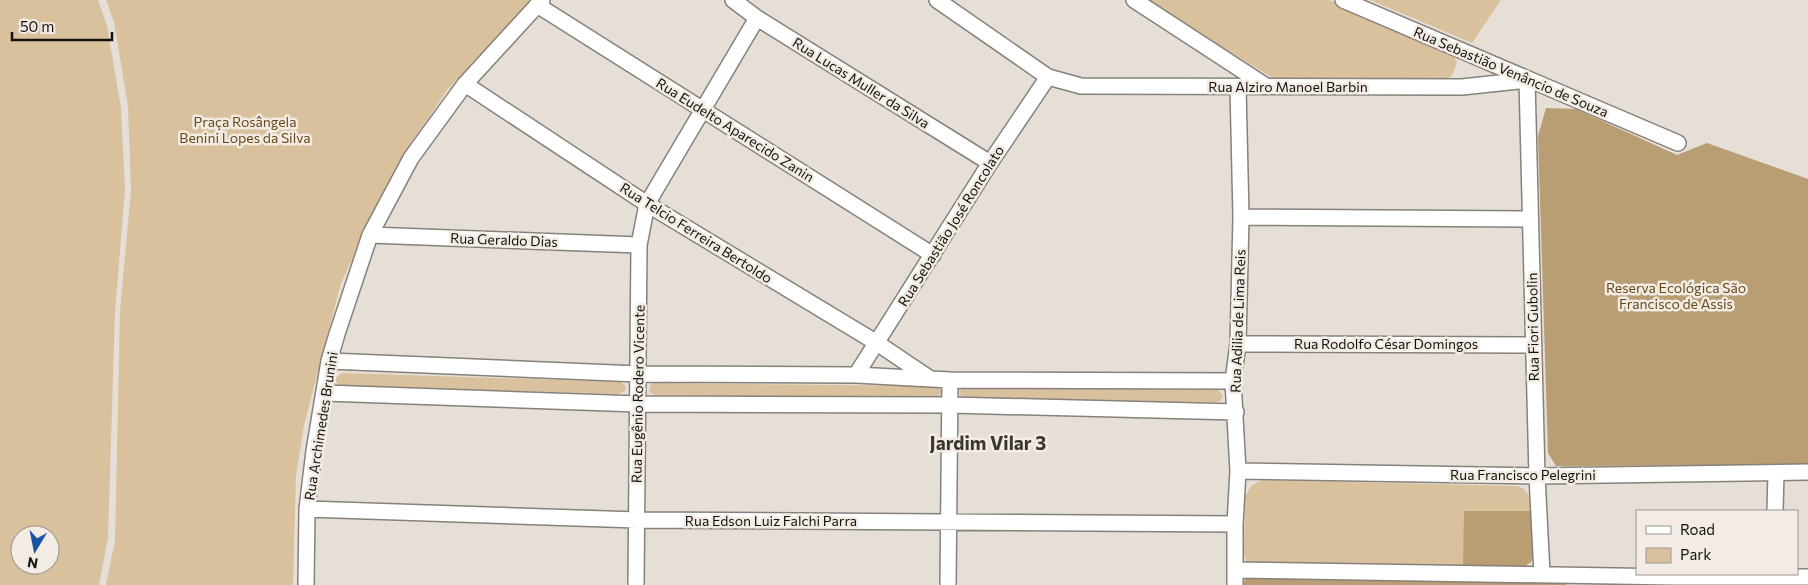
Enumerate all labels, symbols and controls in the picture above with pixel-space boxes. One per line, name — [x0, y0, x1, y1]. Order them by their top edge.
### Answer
scale bar — [12, 10, 112, 42]
text: 50 m — [20, 17, 54, 35]
street label: Rua Sebastião Venâncio de Souza — [1411, 23, 1611, 120]
street label: Rua Lucas Muller da Silva — [790, 33, 933, 132]
street label: Rua Eudelto Aparecido Zanin — [653, 74, 817, 185]
street label: Rua Alziro Manoel Barbin — [1208, 78, 1368, 95]
park label: Praça Rosângela Benini Lopes da Silva — [179, 113, 311, 146]
street label: Rua Sebastião José Roncolato — [894, 142, 1007, 309]
street label: Rua Telcio Ferreira Bertoldo — [617, 179, 775, 286]
street label: Rua Geraldo Dias — [450, 229, 558, 250]
street label: Rua Adilia de Lima Reis — [1227, 249, 1249, 393]
street label: Rua Fiori Gubolin — [1523, 272, 1542, 382]
park label: Reserva Ecológica São Francisco de Assis — [1606, 279, 1746, 312]
street label: Rua Eugênio Rodero Vicente — [627, 305, 648, 483]
street label: Rua Rodolfo César Domingos — [1294, 335, 1478, 352]
street label: Rua Archimedes Brunini — [300, 350, 341, 502]
district label: Jardim Vilar 3 — [930, 431, 1046, 454]
street label: Rua Francisco Pelegrini — [1450, 466, 1596, 483]
legend — [1636, 510, 1798, 575]
street label: Rua Edson Luiz Falchi Parra — [685, 512, 857, 529]
text: Road — [1680, 520, 1715, 538]
north arrow — [10, 525, 60, 575]
text: Park — [1680, 545, 1711, 563]
text: N — [26, 554, 39, 573]

